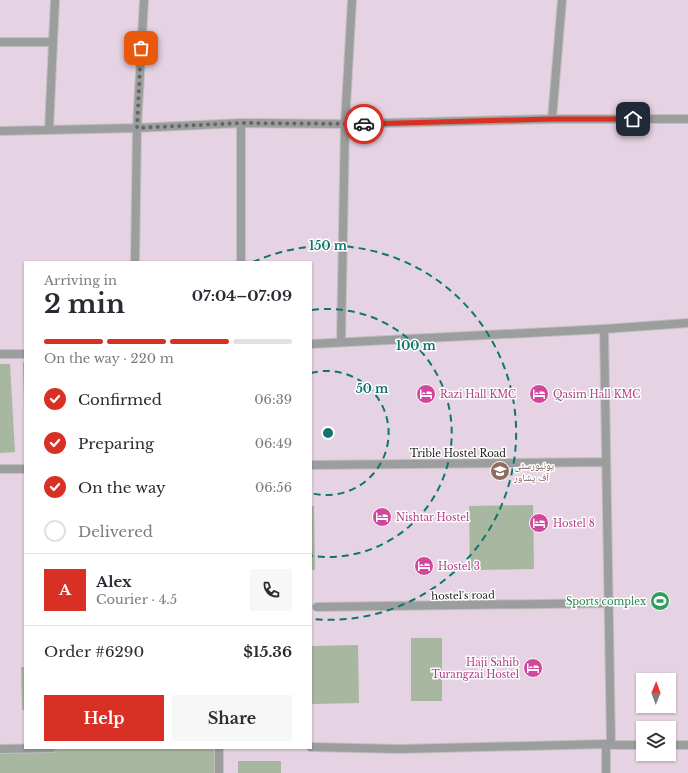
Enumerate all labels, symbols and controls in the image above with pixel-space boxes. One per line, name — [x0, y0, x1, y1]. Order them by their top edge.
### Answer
pin — [124, 31, 158, 65]
icon: bag — [130, 37, 152, 59]
pin — [616, 102, 650, 136]
courier — [344, 104, 384, 144]
icon: home — [622, 108, 644, 130]
icon: car — [353, 113, 375, 135]
text: 150 m — [309, 238, 348, 253]
text: Arriving in — [44, 272, 117, 289]
text: 07:04–07:09 — [192, 286, 292, 305]
text: 2 min — [44, 288, 125, 320]
text: 100 m — [396, 338, 437, 353]
text: On the way · 220 m — [44, 350, 174, 367]
text: 50 m — [356, 381, 389, 396]
hotel icon: Razi Hall KMC — [415, 383, 437, 405]
hotel icon: Qasim Hall KMC — [528, 383, 550, 405]
icon: check — [44, 388, 66, 410]
place label: Razi Hall KMC — [440, 388, 516, 401]
place label: Qasim Hall KMC — [553, 388, 640, 401]
text: Confirmed — [78, 390, 162, 409]
text: 06:39 — [254, 391, 292, 408]
centre of rings — [321, 426, 335, 440]
icon: check — [44, 432, 66, 454]
text: Preparing — [78, 434, 154, 453]
text: 06:49 — [255, 435, 292, 452]
street label: Trible Hostel Road — [410, 447, 506, 460]
place label: یونیورسٹی آف پشاور — [513, 459, 554, 484]
school or university icon: یونیورسٹی آف پشاور — [489, 460, 511, 482]
icon: check — [44, 476, 66, 498]
text: On the way — [78, 478, 166, 497]
text: 06:56 — [255, 479, 292, 496]
hotel icon: Nishtar Hostel — [371, 506, 393, 528]
place label: Nishtar Hostel — [396, 511, 469, 524]
hotel icon: Hostel 8 — [528, 512, 550, 534]
place label: Hostel 8 — [553, 517, 595, 530]
text: Delivered — [78, 522, 153, 541]
hotel icon: Hostel 3 — [413, 555, 435, 577]
place label: Hostel 3 — [438, 560, 480, 573]
button: phone — [250, 569, 292, 611]
text: Alex — [96, 572, 132, 591]
text: A — [59, 580, 71, 599]
street label: hostel's road — [431, 588, 495, 603]
sports icon: Sports complex — [649, 590, 671, 612]
text: Courier · 4.5 — [96, 591, 177, 608]
place label: Sports complex — [566, 595, 646, 608]
text: Order #6290 — [44, 642, 144, 661]
text: $15.36 — [243, 642, 292, 661]
place label: Haji Sahib Turangzai Hostel — [431, 656, 519, 681]
hotel icon: Haji Sahib Turangzai Hostel — [522, 657, 544, 679]
north arrow — [636, 673, 676, 713]
map controls — [636, 673, 676, 761]
button: Help — [44, 695, 164, 741]
button: Share — [172, 695, 292, 741]
button: layers — [636, 721, 676, 761]

